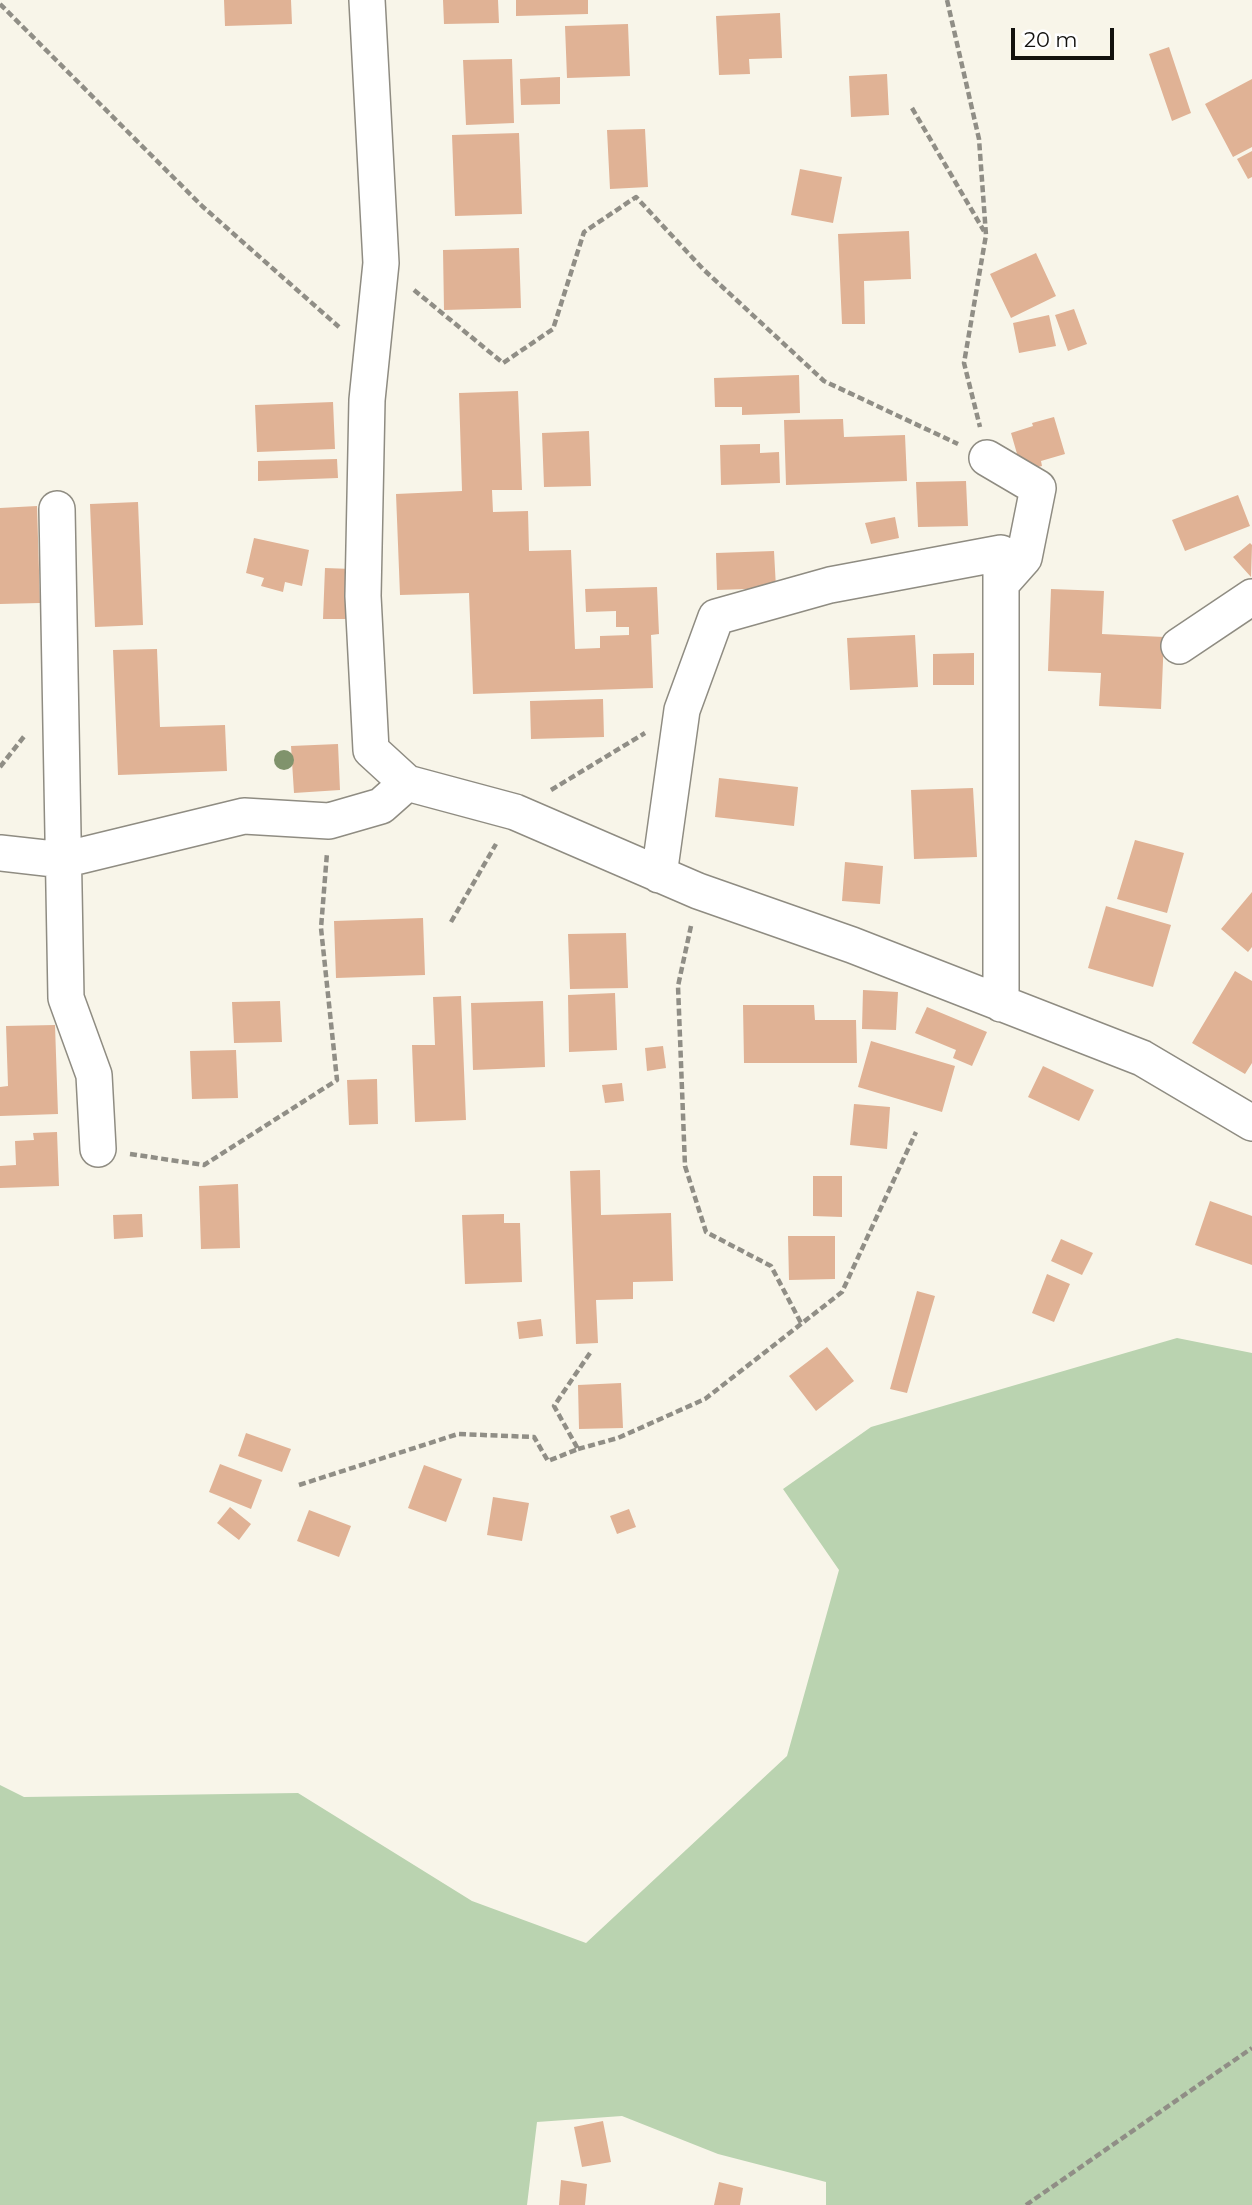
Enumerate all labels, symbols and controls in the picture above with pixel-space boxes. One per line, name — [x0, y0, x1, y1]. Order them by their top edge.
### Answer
scale bar — [1014, 14, 1117, 58]
text: 20 m — [1024, 27, 1078, 52]

